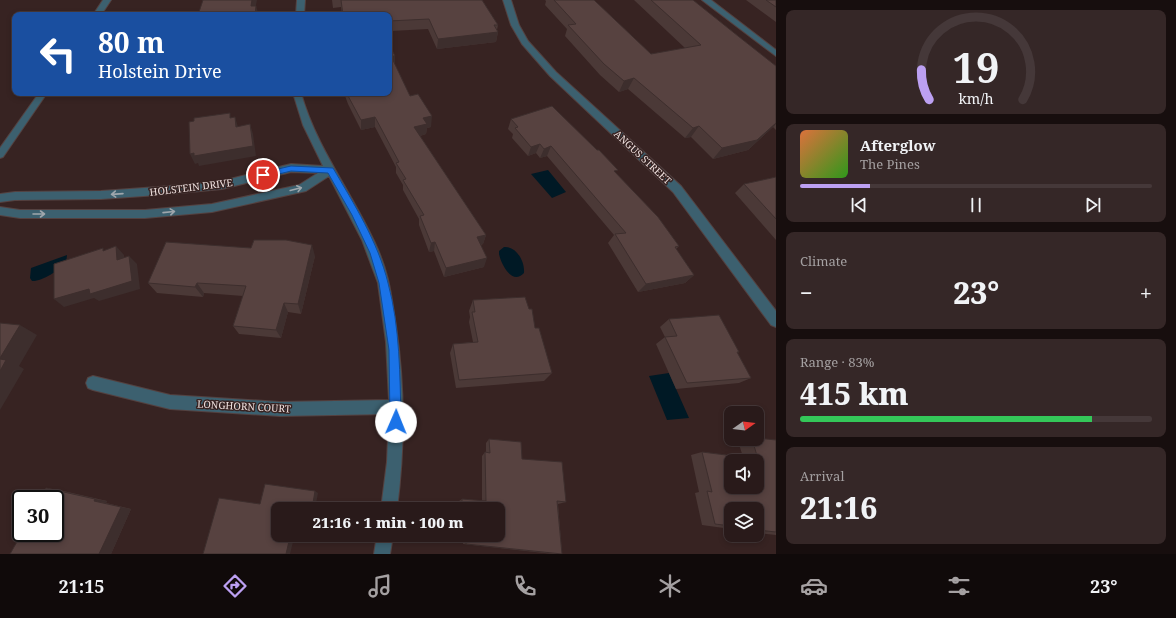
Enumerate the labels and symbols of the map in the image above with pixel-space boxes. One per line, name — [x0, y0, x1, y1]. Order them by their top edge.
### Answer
street label: ANGUS STREET — [611, 127, 675, 187]
pin — [246, 158, 280, 192]
street label: HOLSTEIN DRIVE — [149, 175, 233, 199]
one-way arrow — [289, 185, 302, 192]
one-way arrow — [111, 190, 124, 197]
one-way arrow — [162, 208, 175, 216]
one-way arrow — [32, 210, 45, 218]
street label: LONGHORN COURT — [197, 397, 291, 415]
position arrow — [375, 401, 417, 443]
north arrow — [724, 406, 764, 446]
speed limit sign: 30 — [12, 490, 64, 542]

